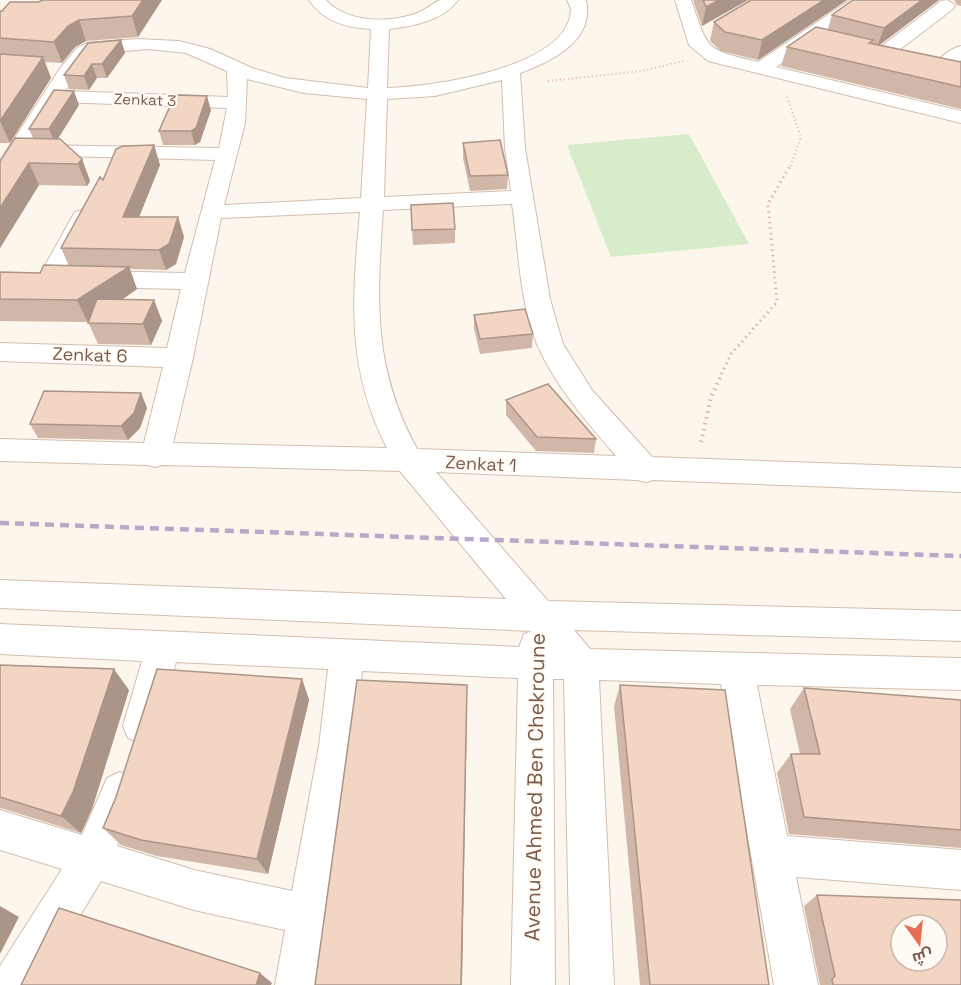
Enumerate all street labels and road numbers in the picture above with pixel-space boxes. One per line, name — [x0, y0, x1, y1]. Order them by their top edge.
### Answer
street label: Zenkat 3 — [114, 89, 177, 110]
street label: Zenkat 6 — [52, 342, 128, 367]
street label: Zenkat 1 — [445, 450, 517, 477]
street label: Avenue Ahmed Ben Chekroune — [518, 633, 551, 941]

